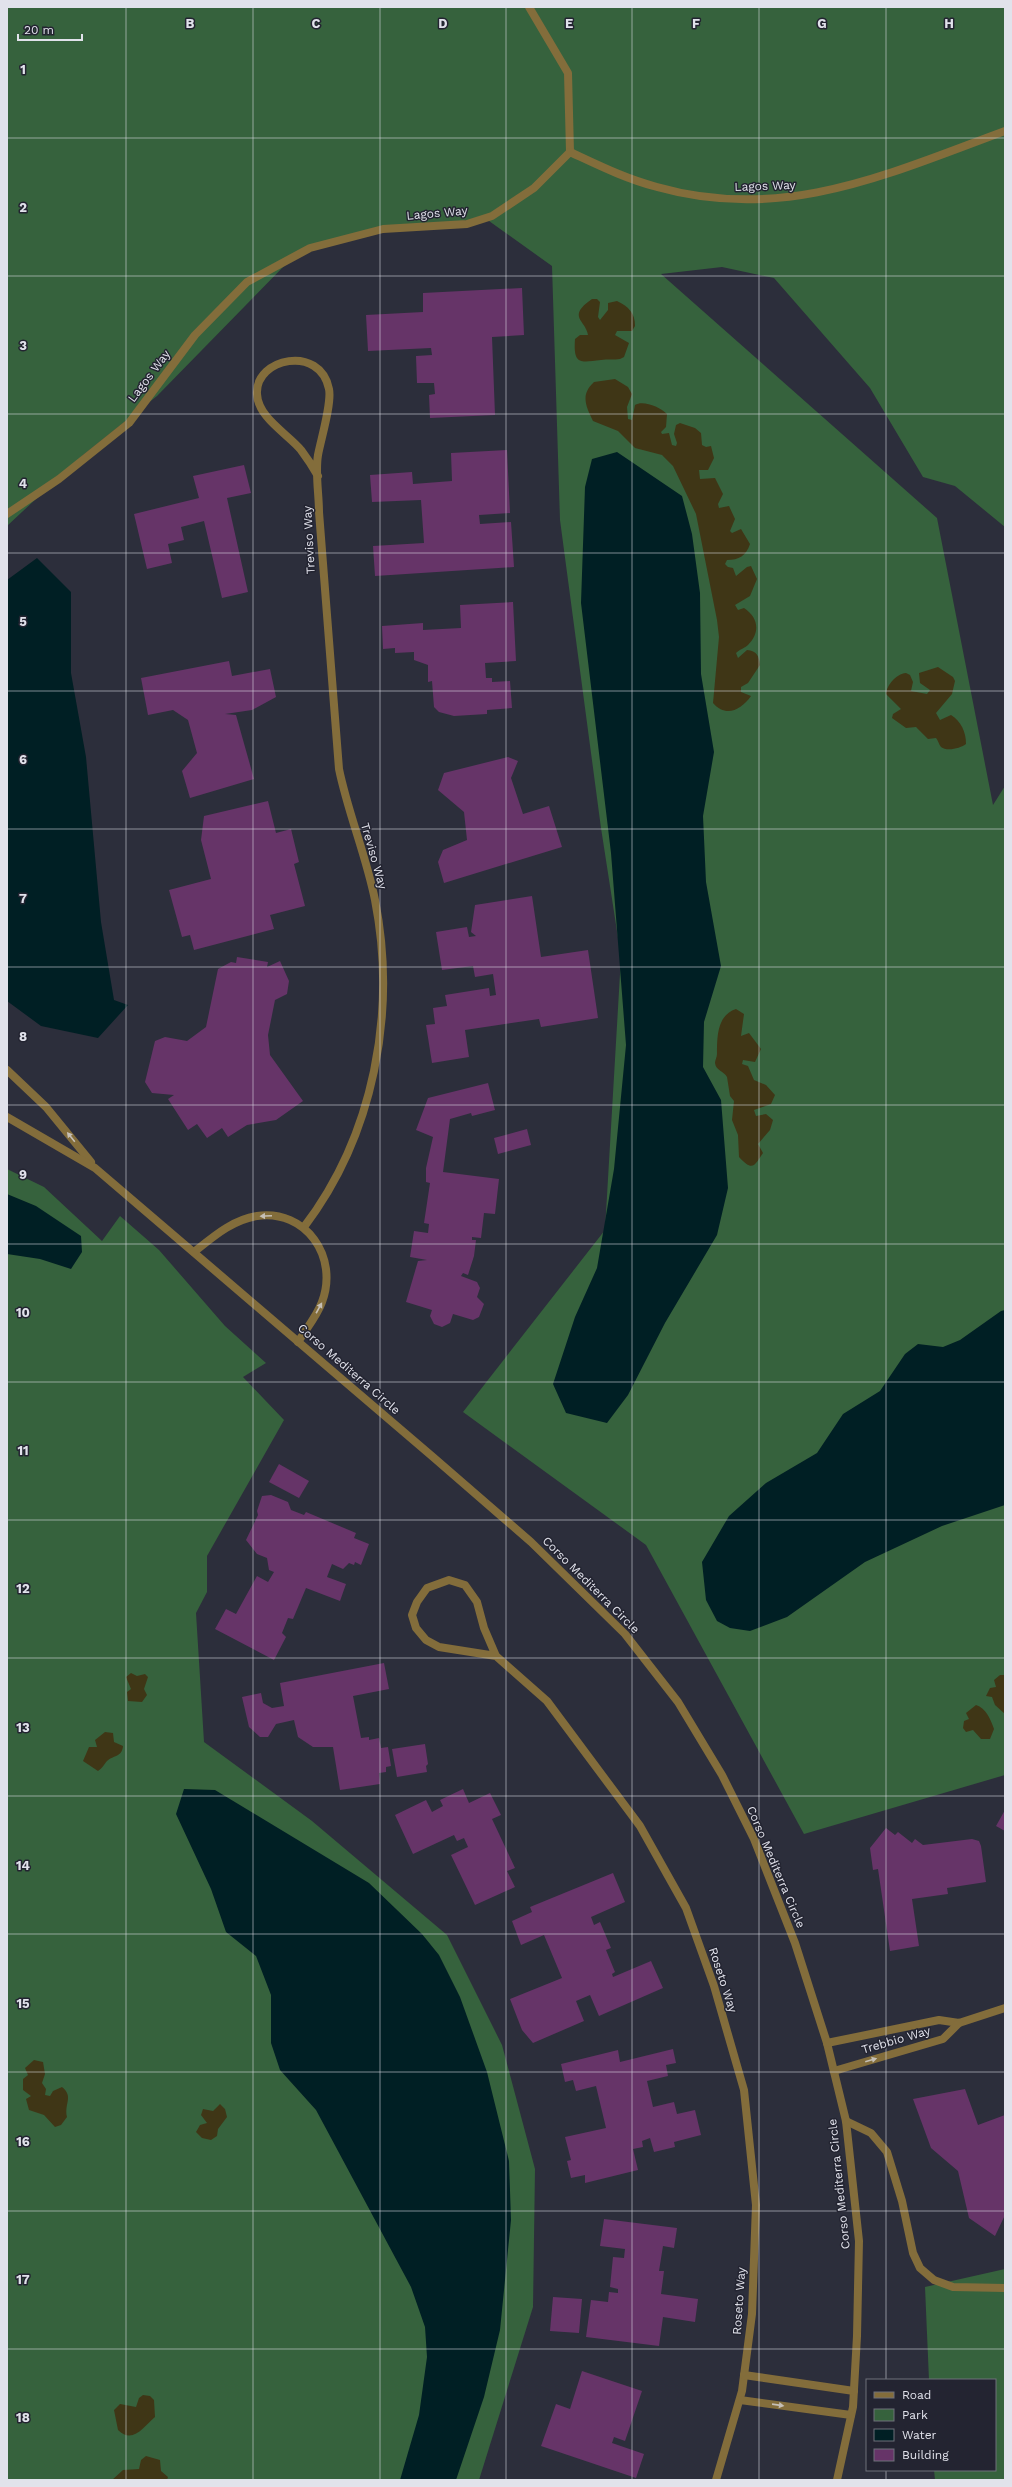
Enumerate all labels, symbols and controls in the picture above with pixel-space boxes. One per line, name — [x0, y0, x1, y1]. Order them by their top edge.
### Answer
scale bar — [18, 16, 82, 42]
text: B — [186, 16, 195, 31]
text: C — [312, 16, 321, 31]
text: D — [438, 16, 448, 31]
text: E — [565, 16, 573, 31]
text: F — [692, 16, 700, 31]
text: G — [817, 16, 827, 31]
text: H — [944, 16, 954, 31]
text: 20 m — [24, 23, 54, 37]
text: 1 — [20, 62, 26, 77]
street label: Lagos Way — [734, 178, 797, 194]
text: 2 — [19, 200, 27, 215]
street label: Lagos Way — [406, 203, 469, 223]
text: 3 — [19, 338, 27, 353]
street label: Lagos Way — [125, 347, 174, 405]
text: 4 — [19, 476, 28, 491]
street label: Treviso Way — [300, 505, 318, 574]
text: 5 — [19, 614, 27, 629]
text: 6 — [19, 752, 27, 767]
street label: Treviso Way — [358, 821, 390, 892]
text: 7 — [19, 891, 27, 906]
text: 8 — [19, 1029, 27, 1044]
one-way arrow — [66, 1132, 75, 1143]
text: 9 — [19, 1167, 27, 1182]
one-way arrow — [260, 1212, 272, 1219]
one-way arrow — [315, 1302, 322, 1314]
text: 10 — [16, 1305, 30, 1320]
street label: Corso Mediterra Circle — [295, 1321, 403, 1417]
text: 11 — [17, 1443, 29, 1458]
street label: Corso Mediterra Circle — [540, 1534, 642, 1636]
text: 12 — [16, 1581, 30, 1596]
text: 13 — [16, 1720, 30, 1735]
street label: Corso Mediterra Circle — [744, 1804, 808, 1930]
text: 14 — [16, 1858, 31, 1873]
street label: Roseto Way — [706, 1946, 740, 2015]
text: 15 — [16, 1996, 30, 2011]
street label: Trebbio Way — [860, 2023, 933, 2057]
one-way arrow — [866, 2057, 878, 2063]
street label: Corso Mediterra Circle — [825, 2118, 853, 2250]
text: 16 — [16, 2134, 30, 2149]
street label: Roseto Way — [730, 2266, 748, 2335]
text: 17 — [16, 2272, 30, 2287]
legend — [866, 2379, 996, 2471]
text: Road — [902, 2388, 931, 2402]
one-way arrow — [772, 2402, 784, 2408]
text: Park — [902, 2408, 928, 2422]
text: 18 — [16, 2410, 30, 2425]
text: Water — [902, 2428, 937, 2442]
text: Building — [902, 2448, 949, 2462]

